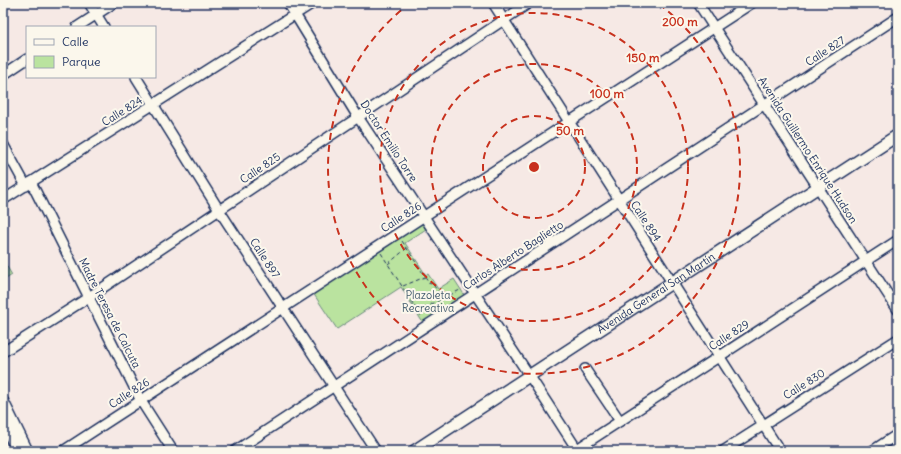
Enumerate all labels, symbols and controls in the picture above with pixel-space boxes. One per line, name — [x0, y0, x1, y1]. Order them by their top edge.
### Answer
text: 200 m — [662, 14, 698, 29]
legend — [26, 26, 156, 78]
street label: Calle 827 — [802, 33, 848, 69]
text: Calle — [62, 34, 89, 49]
text: 150 m — [627, 50, 660, 65]
text: Parque — [62, 54, 101, 69]
street label: Avenida Guillermo Enrique Hudson — [755, 74, 861, 226]
text: 100 m — [590, 86, 624, 101]
street label: Calle 824 — [99, 93, 145, 129]
street label: Doctor Emilio Torre — [357, 98, 421, 185]
text: 50 m — [556, 123, 585, 138]
street label: Calle 825 — [237, 149, 283, 187]
centre of rings — [527, 160, 541, 174]
street label: Calle 894 — [628, 198, 664, 244]
street label: Calle 826 — [378, 199, 424, 235]
street label: Carlos Alberto Baglietto — [460, 217, 566, 293]
street label: Calle 897 — [247, 235, 283, 281]
street label: Avenida General San Martín — [594, 249, 718, 337]
street label: Madre Teresa de Calcuta — [76, 255, 144, 371]
park label: Plazoleta Recreativa — [402, 288, 454, 315]
street label: Calle 829 — [706, 317, 752, 353]
street label: Calle 830 — [780, 366, 828, 402]
street label: Calle 826 — [106, 375, 152, 411]

